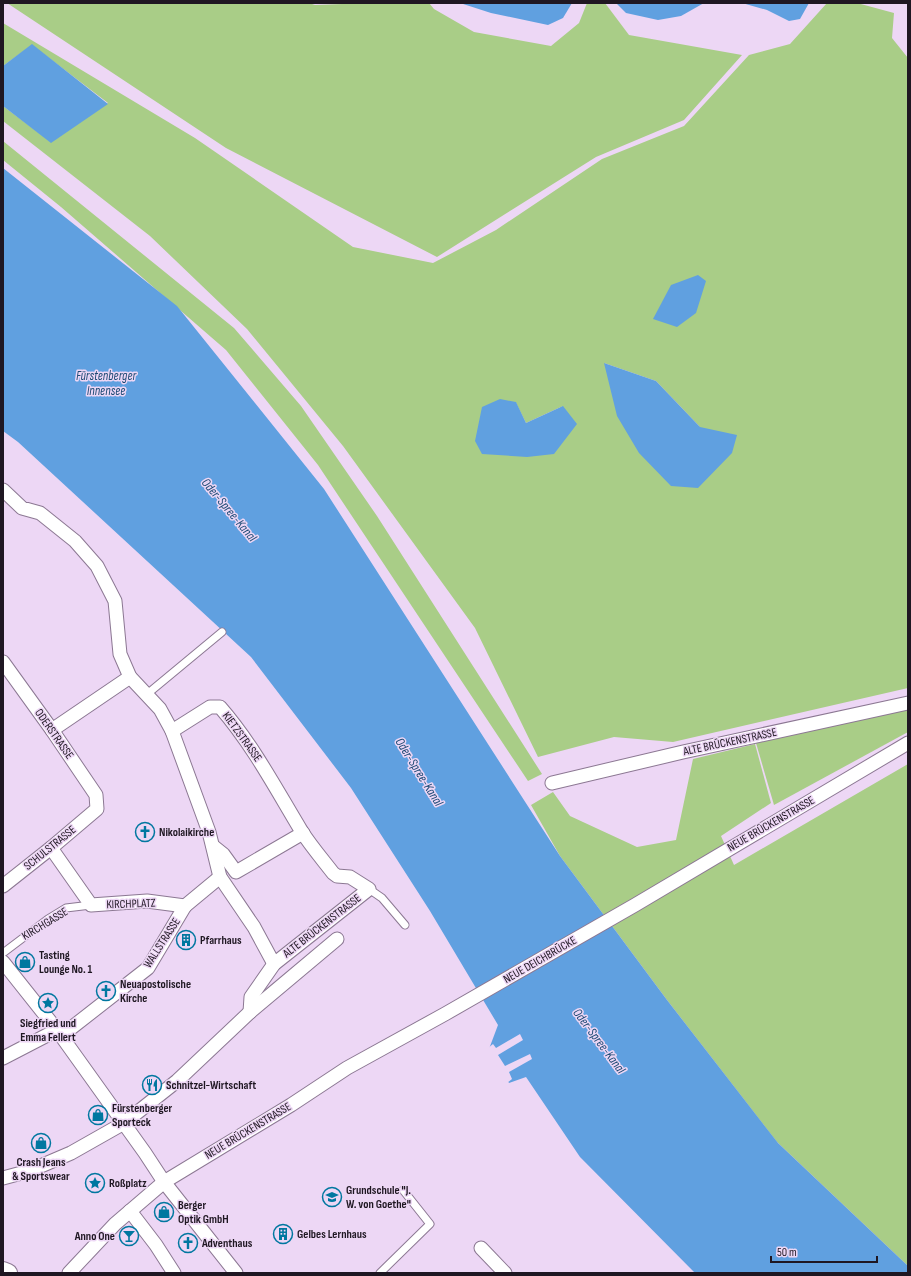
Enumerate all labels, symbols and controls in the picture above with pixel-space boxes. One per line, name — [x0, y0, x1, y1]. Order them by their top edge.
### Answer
water label: Fürstenberger Innensee — [76, 368, 137, 399]
water label: Oder-Spree-Kanal — [198, 475, 260, 545]
street label: ODERSTRASSE — [31, 706, 77, 762]
street label: KIETZSTRASSE — [219, 709, 265, 765]
street label: ALTE BRÜCKENSTRASSE — [681, 725, 778, 759]
water label: Oder-Spree-Kanal — [392, 735, 447, 810]
street label: NEUE BRÜCKENSTRASSE — [725, 793, 817, 855]
church icon: Nikolaikirche — [134, 821, 156, 843]
street label: SCHULSTRASSE — [21, 822, 79, 874]
place label: Nikolaikirche — [159, 825, 214, 840]
street label: ALTE BRÜCKENSTRASSE — [279, 891, 364, 962]
street label: KIRCHPLATZ — [106, 896, 156, 912]
street label: KIRCHGASSE — [19, 904, 71, 944]
street label: WALLSTRASSE — [140, 915, 184, 971]
building icon: Pfarrhaus — [175, 929, 197, 951]
place label: Pfarrhaus — [200, 933, 242, 948]
street label: NEUE DEICHBRÜCKE — [501, 933, 579, 987]
place label: Tasting Lounge No. 1 — [39, 948, 93, 977]
shop icon: Tasting Lounge No. 1 — [14, 951, 36, 973]
place label: Neuapostolische Kirche — [120, 977, 191, 1006]
church icon: Neuapostolische Kirche — [95, 980, 117, 1002]
place icon: Siegfried und Emma Fellert — [37, 992, 59, 1014]
water label: Oder-Spree-Kanal — [569, 1005, 629, 1077]
place label: Siegfried und Emma Fellert — [20, 1016, 76, 1045]
restaurant icon: Schnitzel-Wirtschaft — [141, 1074, 163, 1096]
place label: Schnitzel-Wirtschaft — [166, 1078, 256, 1093]
street label: NEUE BRÜCKENSTRASSE — [202, 1099, 294, 1163]
place label: Fürstenberger Sporteck — [112, 1101, 173, 1130]
shop icon: Fürstenberger Sporteck — [87, 1104, 109, 1126]
shop icon: Crash Jeans & Sportswear — [30, 1132, 52, 1154]
place label: Crash Jeans & Sportswear — [12, 1155, 70, 1184]
place icon: Roßplatz — [84, 1172, 106, 1194]
place label: Roßplatz — [109, 1176, 147, 1191]
place label: Grundschule "J. W. von Goethe" — [346, 1183, 411, 1212]
school or university icon: Grundschule "J. W. von Goethe" — [321, 1186, 343, 1208]
place label: Berger Optik GmbH — [178, 1198, 229, 1227]
shop icon: Berger Optik GmbH — [153, 1201, 175, 1223]
building icon: Gelbes Lernhaus — [272, 1223, 294, 1245]
bar icon: Anno One — [118, 1225, 140, 1247]
place label: Gelbes Lernhaus — [297, 1227, 367, 1242]
place label: Anno One — [74, 1229, 115, 1244]
church icon: Adventhaus — [177, 1232, 199, 1254]
place label: Adventhaus — [201, 1236, 253, 1251]
scale bar — [771, 1238, 877, 1264]
text: 50 m — [777, 1245, 797, 1260]

